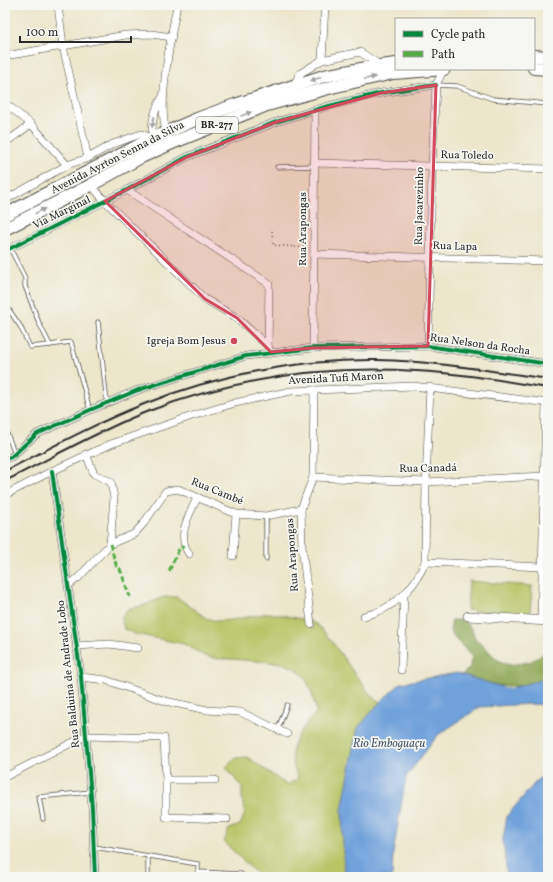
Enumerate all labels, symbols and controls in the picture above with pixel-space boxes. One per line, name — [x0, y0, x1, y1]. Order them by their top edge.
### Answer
scale bar — [20, 18, 131, 44]
legend — [395, 18, 535, 70]
text: 100 m — [26, 25, 59, 41]
text: Cycle path — [431, 27, 486, 43]
text: Path — [431, 47, 455, 63]
one-way arrow — [364, 75, 377, 81]
one-way arrow — [310, 76, 322, 82]
one-way arrow — [240, 110, 252, 116]
one-way arrow — [150, 116, 156, 128]
road number: BR-277 — [196, 117, 238, 133]
street label: Avenida Ayrton Senna da Silva — [49, 118, 188, 198]
street label: Rua Toledo — [440, 148, 494, 164]
street label: Rua Jacarezinho — [412, 166, 428, 245]
street label: Rua Arapongas — [296, 192, 311, 266]
street label: Via Marginal — [31, 193, 93, 233]
one-way arrow — [34, 208, 45, 214]
street label: Rua Lapa — [432, 239, 478, 255]
street label: Rua Nelson da Rocha — [429, 331, 532, 360]
place label: Igreja Bom Jesus — [147, 334, 226, 349]
marker: Igreja Bom Jesus — [229, 336, 239, 346]
street label: Avenida Tufi Maron — [288, 369, 384, 389]
street label: Rua Canadá — [399, 461, 458, 477]
street label: Rua Cambé — [189, 475, 245, 509]
street label: Rua Arapongas — [283, 517, 303, 592]
street label: Rua Balduina de Andrade Lobo — [54, 599, 84, 749]
water label: Rio Emboguaçu — [353, 736, 425, 752]

